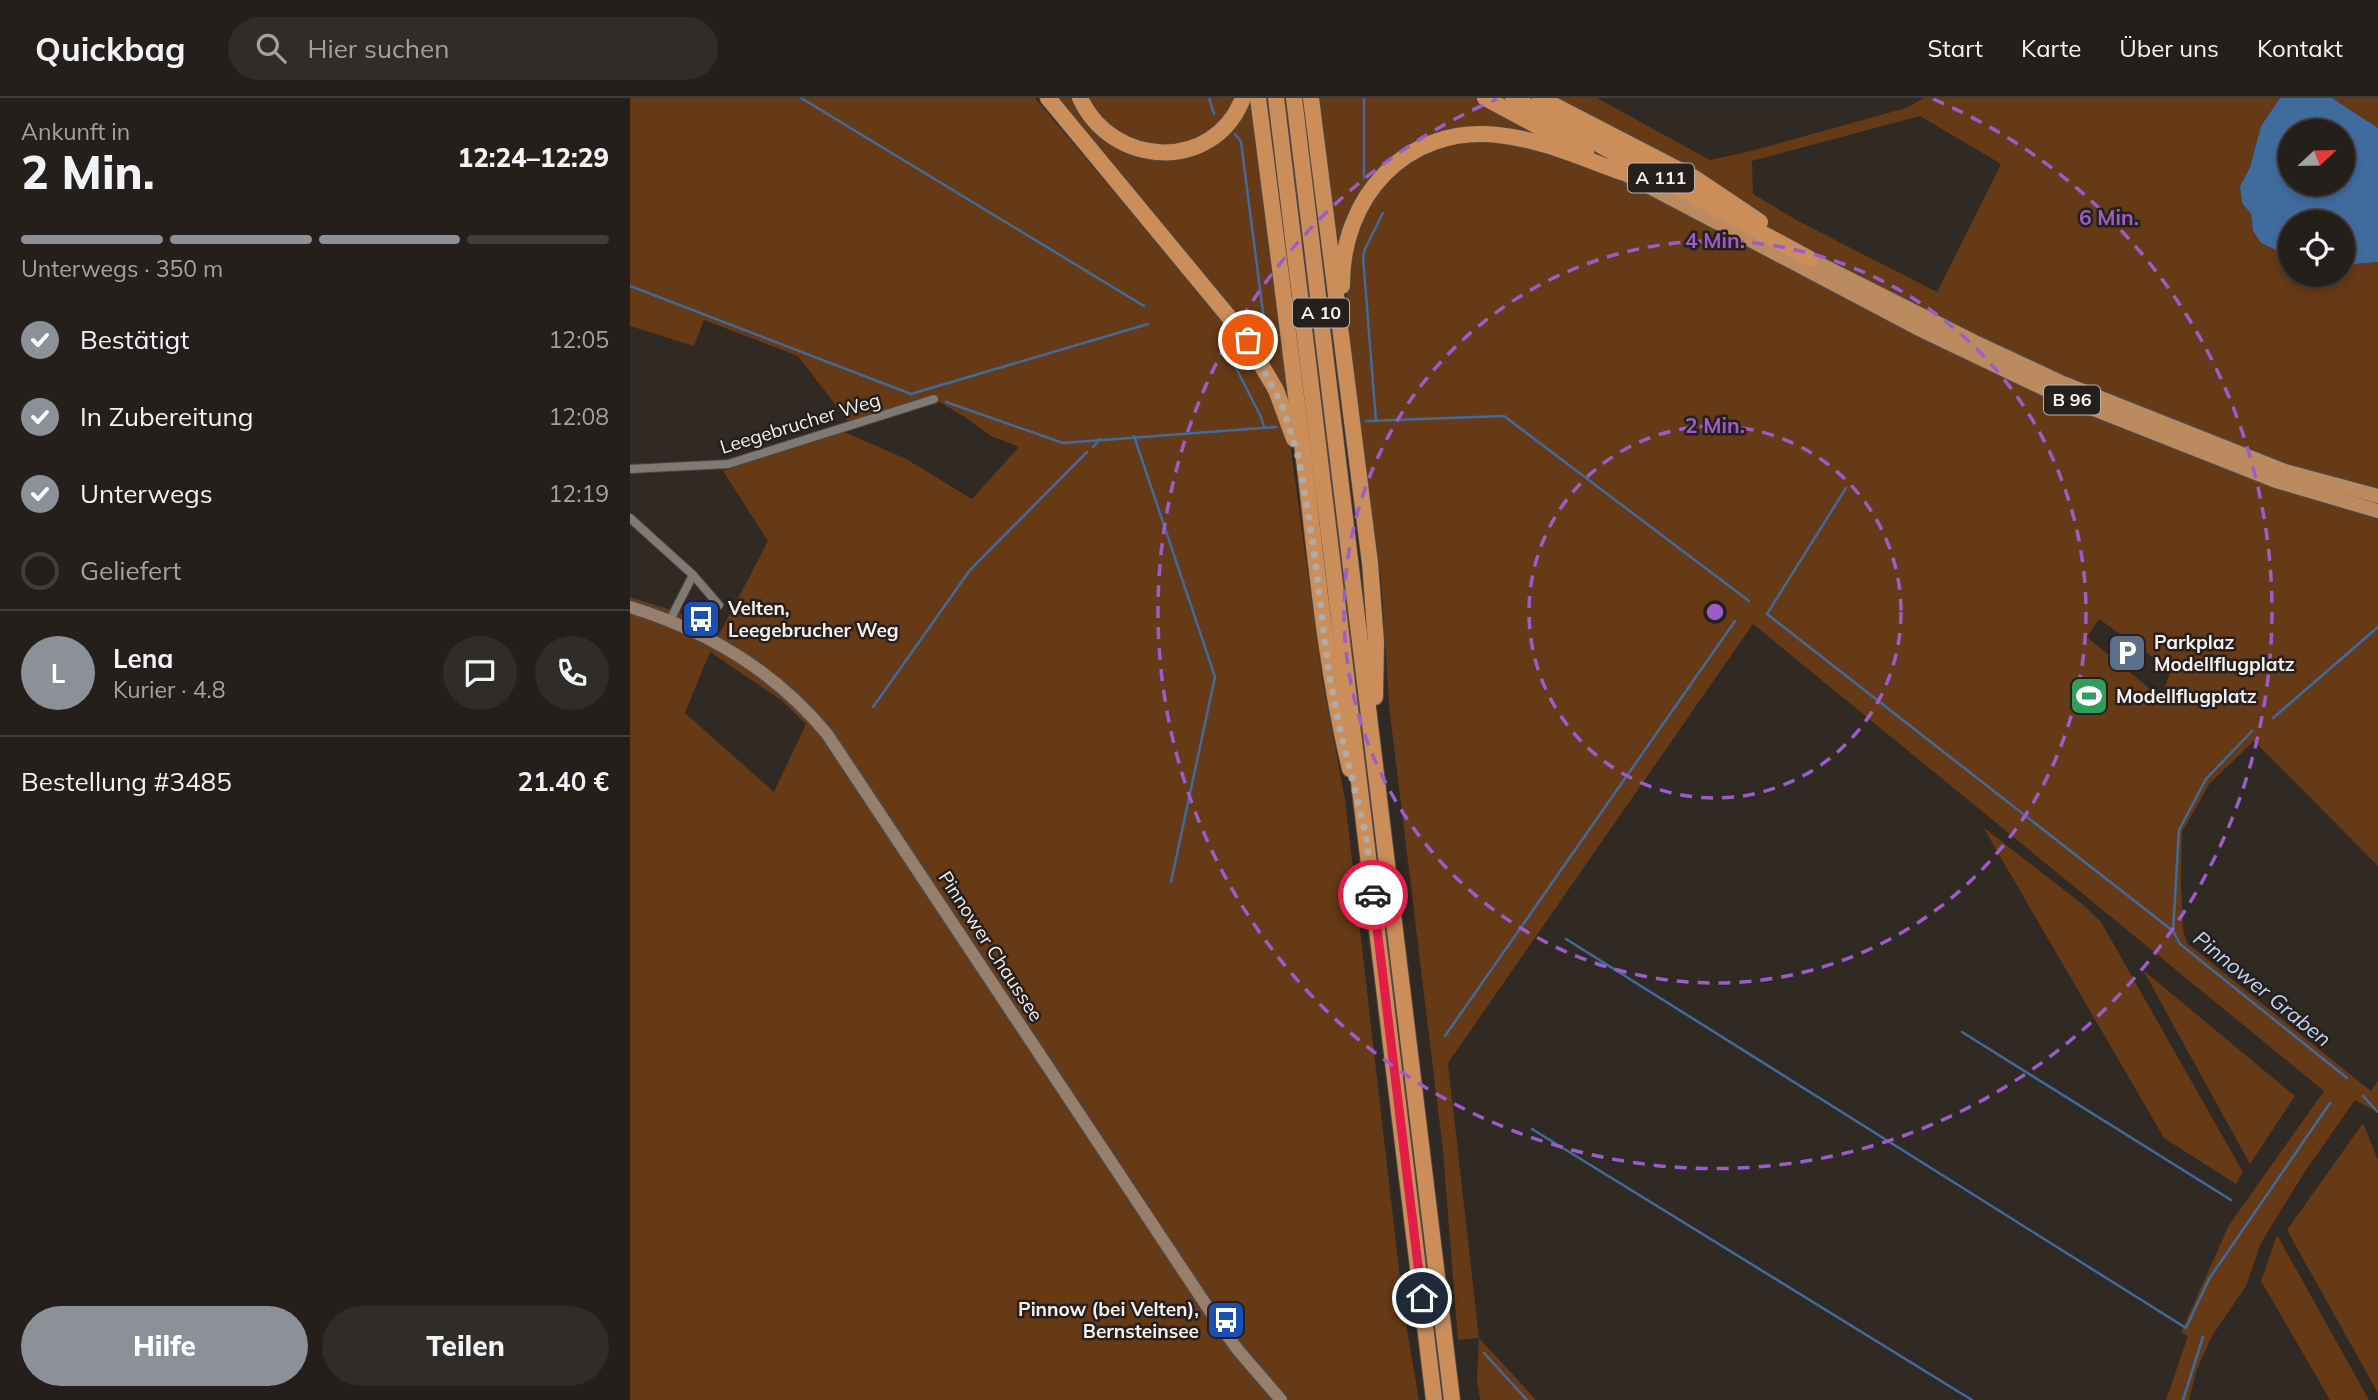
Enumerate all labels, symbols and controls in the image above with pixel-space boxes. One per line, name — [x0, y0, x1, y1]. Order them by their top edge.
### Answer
search box — [228, 17, 718, 80]
text: Quickbag — [35, 28, 186, 69]
icon: search — [252, 29, 290, 67]
text: Hier suchen — [308, 32, 449, 65]
text: Start — [1927, 33, 1983, 63]
text: Karte — [2021, 33, 2081, 63]
text: Über uns — [2119, 33, 2219, 63]
text: Kontakt — [2257, 33, 2343, 63]
text: Ankunft in — [21, 117, 130, 146]
north arrow — [2278, 119, 2356, 196]
map controls — [2278, 119, 2355, 287]
text: 12:24–12:29 — [458, 141, 609, 174]
text: 2 Min. — [21, 143, 155, 201]
road number: A 111 — [1628, 164, 1694, 192]
text: 6 Min. — [2079, 204, 2139, 230]
button: locate — [2278, 210, 2355, 287]
text: 4 Min. — [1685, 227, 1745, 253]
text: Unterwegs · 350 m — [21, 254, 223, 283]
road number: A 10 — [1293, 298, 1349, 328]
pin — [1218, 310, 1278, 370]
icon: check — [21, 321, 59, 359]
icon: bag — [1229, 321, 1267, 359]
text: Bestätigt — [80, 323, 189, 356]
text: 12:05 — [549, 325, 609, 354]
road number: B 96 — [2044, 386, 2100, 414]
street label: Leegebrucher Weg — [717, 387, 883, 459]
icon: check — [21, 398, 59, 436]
text: In Zubereitung — [80, 400, 253, 433]
text: 12:08 — [549, 402, 609, 431]
text: 2 Min. — [1685, 412, 1745, 438]
icon: check — [21, 475, 59, 513]
text: Unterwegs — [80, 477, 213, 510]
text: 12:19 — [549, 479, 609, 508]
text: Geliefert — [80, 554, 181, 587]
place label: Velten, Leegebrucher Weg — [727, 596, 899, 642]
bus stop icon: Velten, Leegebrucher Weg — [680, 598, 722, 640]
centre of rings — [1703, 600, 1727, 624]
place label: Parkplaz Modellflugplatz — [2154, 630, 2295, 676]
parking icon: Parkplaz Modellflugplatz — [2106, 632, 2148, 674]
button: chat — [443, 636, 517, 710]
button: phone — [535, 636, 609, 710]
text: Lena — [113, 642, 173, 675]
text: L — [51, 657, 65, 690]
text: Kurier · 4.8 — [113, 675, 225, 704]
sports icon: Modellflugplatz — [2068, 675, 2110, 717]
place label: Modellflugplatz — [2116, 684, 2257, 708]
text: Bestellung #3485 — [21, 765, 232, 798]
text: 21.40 € — [517, 765, 609, 798]
courier — [1338, 860, 1408, 930]
street label: Pinnower Chaussee — [933, 866, 1049, 1026]
icon: car — [1354, 876, 1392, 914]
water label: Pinnower Graben — [2189, 925, 2337, 1052]
pin — [1392, 1268, 1452, 1328]
icon: home — [1403, 1279, 1441, 1317]
place label: Pinnow (bei Velten), Bernsteinsee — [1018, 1297, 1199, 1343]
bus stop icon: Pinnow (bei Velten), Bernsteinsee — [1205, 1299, 1247, 1341]
button: Hilfe — [21, 1306, 308, 1386]
button: Teilen — [322, 1306, 609, 1386]

